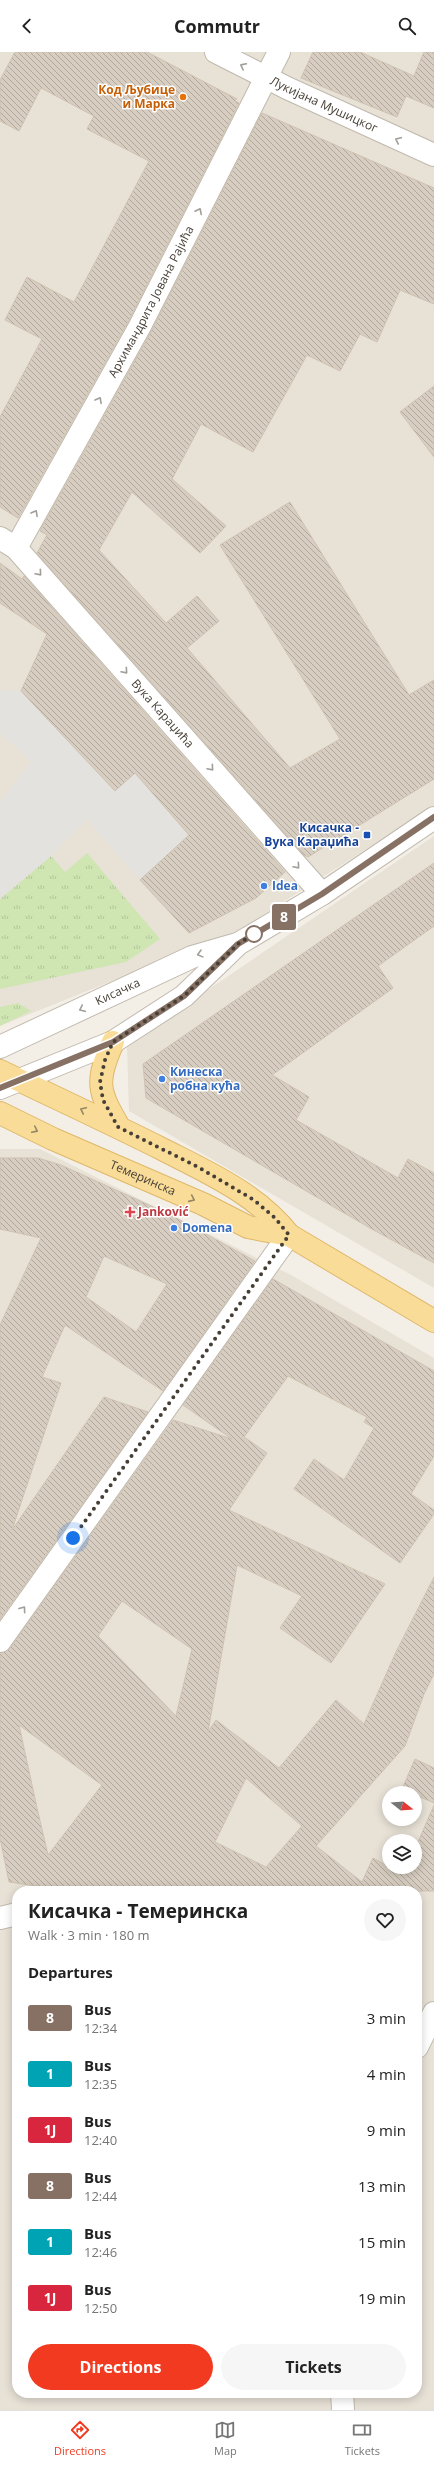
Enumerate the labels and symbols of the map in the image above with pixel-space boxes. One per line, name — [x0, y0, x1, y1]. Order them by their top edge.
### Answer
one-way arrow — [240, 63, 247, 71]
street label: Лукијана Мушицког — [267, 72, 381, 136]
place label: Код Љубице и Марка — [98, 81, 175, 112]
marker: Код Љубице и Марка — [178, 92, 188, 102]
one-way arrow — [395, 137, 403, 145]
one-way arrow — [194, 208, 202, 215]
street label: Архимандрита Јована Рајића — [104, 223, 198, 380]
one-way arrow — [94, 397, 101, 404]
one-way arrow — [31, 510, 38, 518]
one-way arrow — [34, 568, 41, 576]
one-way arrow — [120, 666, 127, 673]
street label: Вука Караџића — [128, 675, 198, 752]
one-way arrow — [206, 763, 214, 771]
place label: Кисачка - Вука Караџића — [264, 819, 359, 850]
marker: Кисачка - Вука Караџића — [362, 830, 372, 840]
one-way arrow — [292, 861, 299, 868]
place label: Idea — [272, 877, 298, 894]
marker: Idea — [259, 881, 269, 891]
line badge: 8 — [271, 904, 297, 930]
unlabelled marker — [245, 925, 263, 943]
one-way arrow — [197, 949, 204, 958]
street label: Кисачка — [92, 974, 143, 1009]
one-way arrow — [78, 1004, 86, 1012]
place label: Кинеска робна кућа — [170, 1063, 240, 1094]
marker: Кинеска робна кућа — [157, 1074, 167, 1084]
one-way arrow — [80, 1107, 88, 1115]
one-way arrow — [31, 1125, 38, 1133]
street label: Темеринска — [108, 1156, 179, 1199]
one-way arrow — [188, 1194, 196, 1202]
place label: Janković — [137, 1203, 189, 1220]
marker: Janković — [125, 1207, 135, 1217]
place label: Domena — [182, 1219, 232, 1236]
marker: Domena — [169, 1223, 179, 1233]
your location — [63, 1528, 83, 1548]
one-way arrow — [18, 1606, 26, 1613]
north arrow — [382, 1786, 422, 1826]

